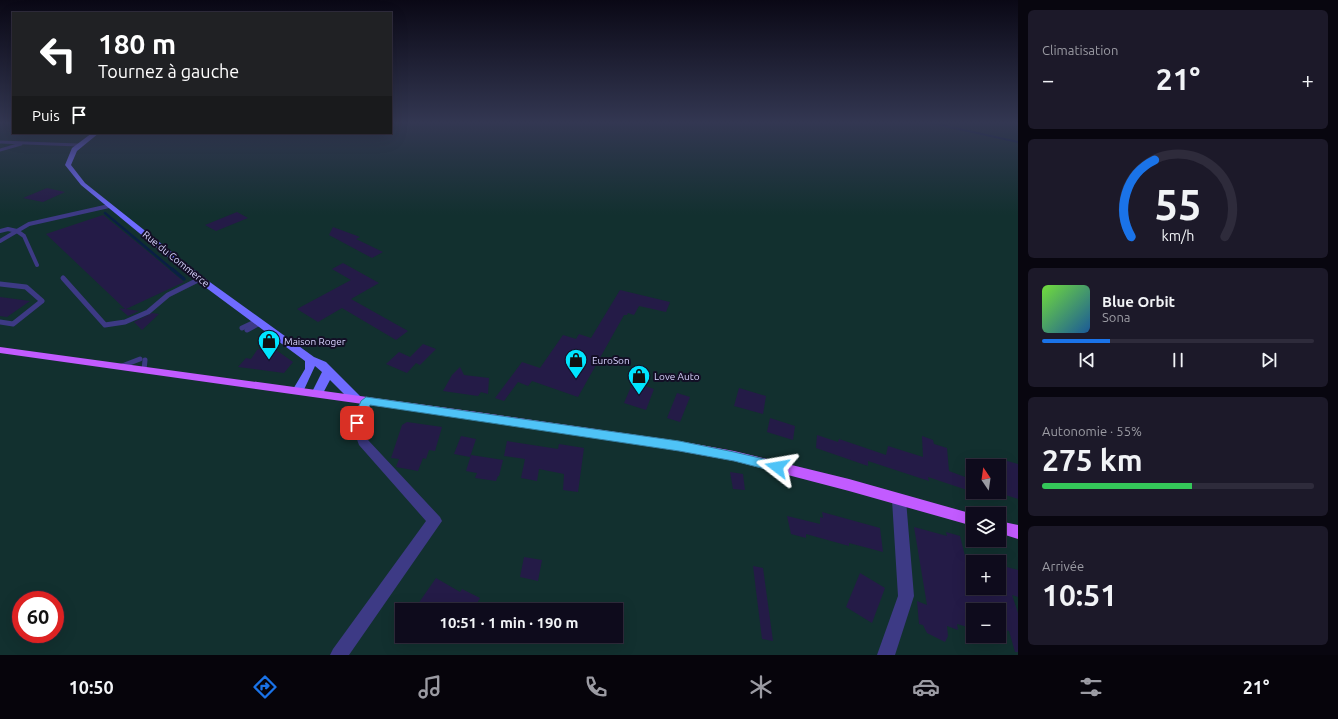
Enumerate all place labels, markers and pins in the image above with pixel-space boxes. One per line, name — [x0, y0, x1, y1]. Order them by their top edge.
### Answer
shop icon: Maison Roger — [256, 328, 282, 361]
place label: Maison Roger — [284, 336, 346, 347]
shop icon: EuroSon — [563, 347, 589, 380]
place label: EuroSon — [592, 355, 630, 366]
shop icon: Love Auto — [626, 363, 652, 396]
place label: Love Auto — [654, 371, 700, 382]
pin — [340, 406, 374, 440]

